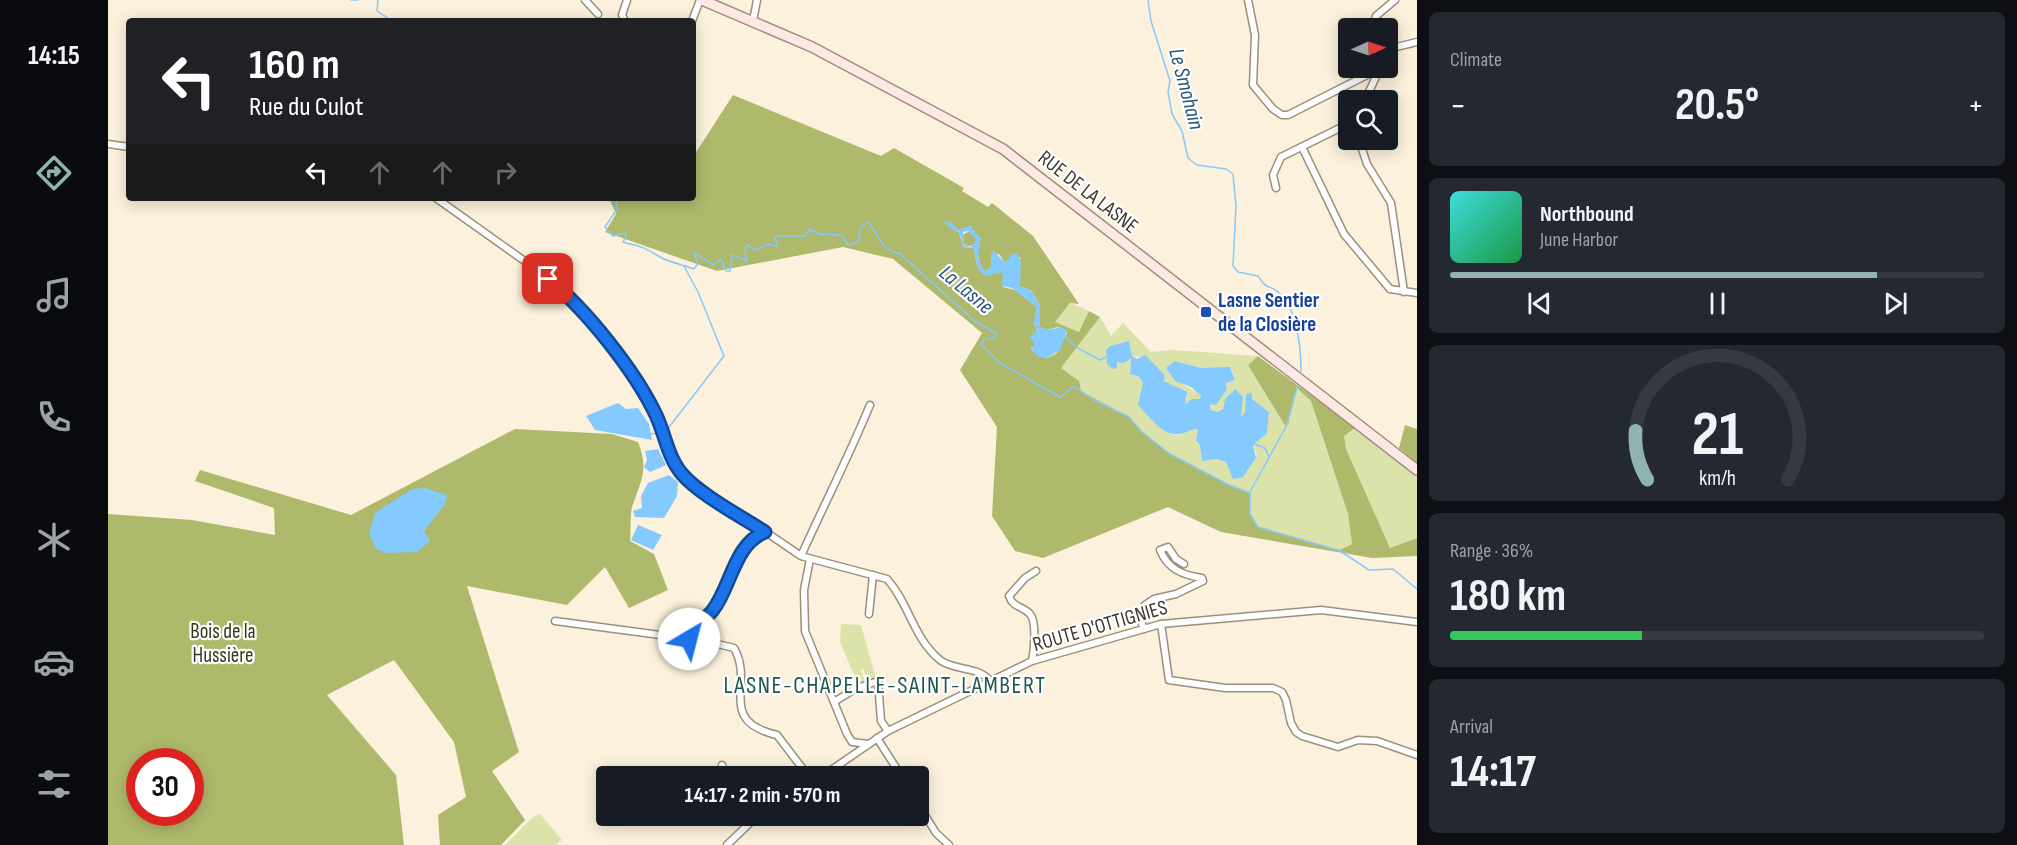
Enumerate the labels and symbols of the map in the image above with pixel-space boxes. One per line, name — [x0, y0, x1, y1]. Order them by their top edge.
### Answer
north arrow — [1338, 18, 1398, 78]
water label: Le Smohain — [1162, 45, 1210, 133]
street label: RUE DE LA LASNE — [1033, 145, 1143, 239]
pin — [522, 253, 573, 304]
water label: La Lasne — [933, 260, 999, 321]
place label: Lasne Sentier de la Closière — [1218, 288, 1320, 337]
marker: Lasne Sentier de la Closière — [1199, 305, 1213, 319]
street label: ROUTE D'OTTIGNIES — [1030, 595, 1170, 657]
position arrow — [657, 607, 721, 671]
park label: Bois de la Hussière — [190, 619, 256, 668]
district label: LASNE-CHAPELLE-SAINT-LAMBERT — [724, 671, 1046, 700]
speed limit sign: 30 — [126, 748, 204, 826]

